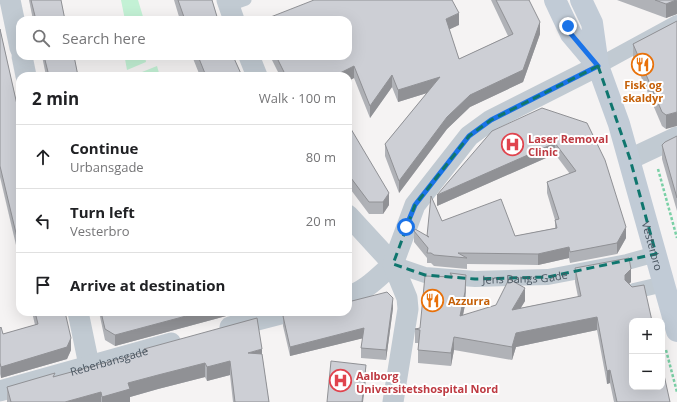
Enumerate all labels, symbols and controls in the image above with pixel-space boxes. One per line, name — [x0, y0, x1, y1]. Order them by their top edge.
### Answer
search box — [16, 16, 352, 60]
route end — [559, 17, 577, 35]
icon: search — [30, 27, 52, 49]
text: Search here — [62, 28, 146, 48]
restaurant icon: Fisk og skaldyr — [630, 51, 656, 77]
place label: Fisk og skaldyr — [623, 77, 663, 105]
text: 2 min — [32, 87, 79, 110]
text: Walk · 100 m — [259, 89, 336, 107]
hospital icon: Laser Removal Clinic — [500, 131, 526, 157]
place label: Laser Removal Clinic — [528, 131, 608, 159]
text: Continue — [70, 138, 138, 158]
icon: ahead — [32, 146, 54, 168]
text: 80 m — [306, 148, 336, 166]
text: Urbansgade — [70, 158, 144, 176]
text: Turn left — [70, 202, 135, 222]
icon: left — [32, 210, 54, 232]
text: 20 m — [306, 212, 336, 230]
route start — [397, 218, 415, 236]
street label: Vesterbro — [639, 219, 667, 272]
text: Vesterbro — [70, 222, 130, 240]
street label: Jens Bangs Gade — [481, 266, 569, 286]
icon: arrive — [32, 274, 54, 296]
text: Arrive at destination — [70, 275, 225, 295]
restaurant icon: Azzurra — [420, 287, 446, 313]
place label: Azzurra — [448, 293, 490, 308]
map controls — [629, 318, 665, 390]
button: + — [629, 318, 665, 354]
street label: Reberbansgade — [68, 342, 149, 379]
button: − — [629, 354, 665, 390]
hospital icon: Aalborg Universitetshospital Nord — [327, 368, 353, 394]
place label: Aalborg Universitetshospital Nord — [356, 368, 498, 396]

